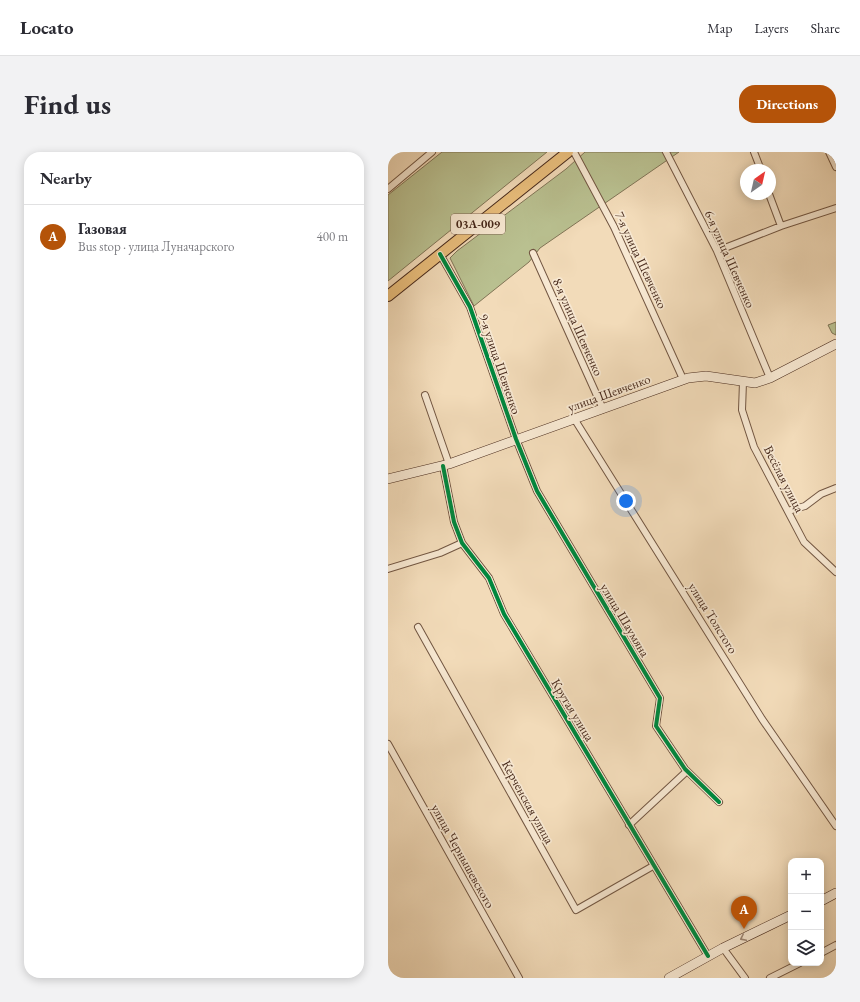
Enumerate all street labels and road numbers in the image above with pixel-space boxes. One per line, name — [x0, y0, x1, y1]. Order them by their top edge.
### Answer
street label: 6-я улица Шевченко — [701, 208, 759, 310]
street label: 7-я улица Шевченко — [611, 209, 671, 311]
road number: 03А-009 — [451, 214, 505, 234]
street label: 8-я улица Шевченко — [549, 276, 607, 378]
street label: 9-я улица Шевченко — [475, 312, 525, 416]
street label: улица Шевченко — [565, 370, 653, 416]
street label: Весёлая улица — [760, 443, 808, 516]
street label: улица Толстого — [684, 579, 742, 657]
street label: улица Шаумяна — [596, 580, 654, 661]
street label: Крутая улица — [548, 676, 599, 745]
street label: Керченская улица — [498, 757, 558, 847]
street label: улица Чернышевского — [427, 801, 499, 911]

